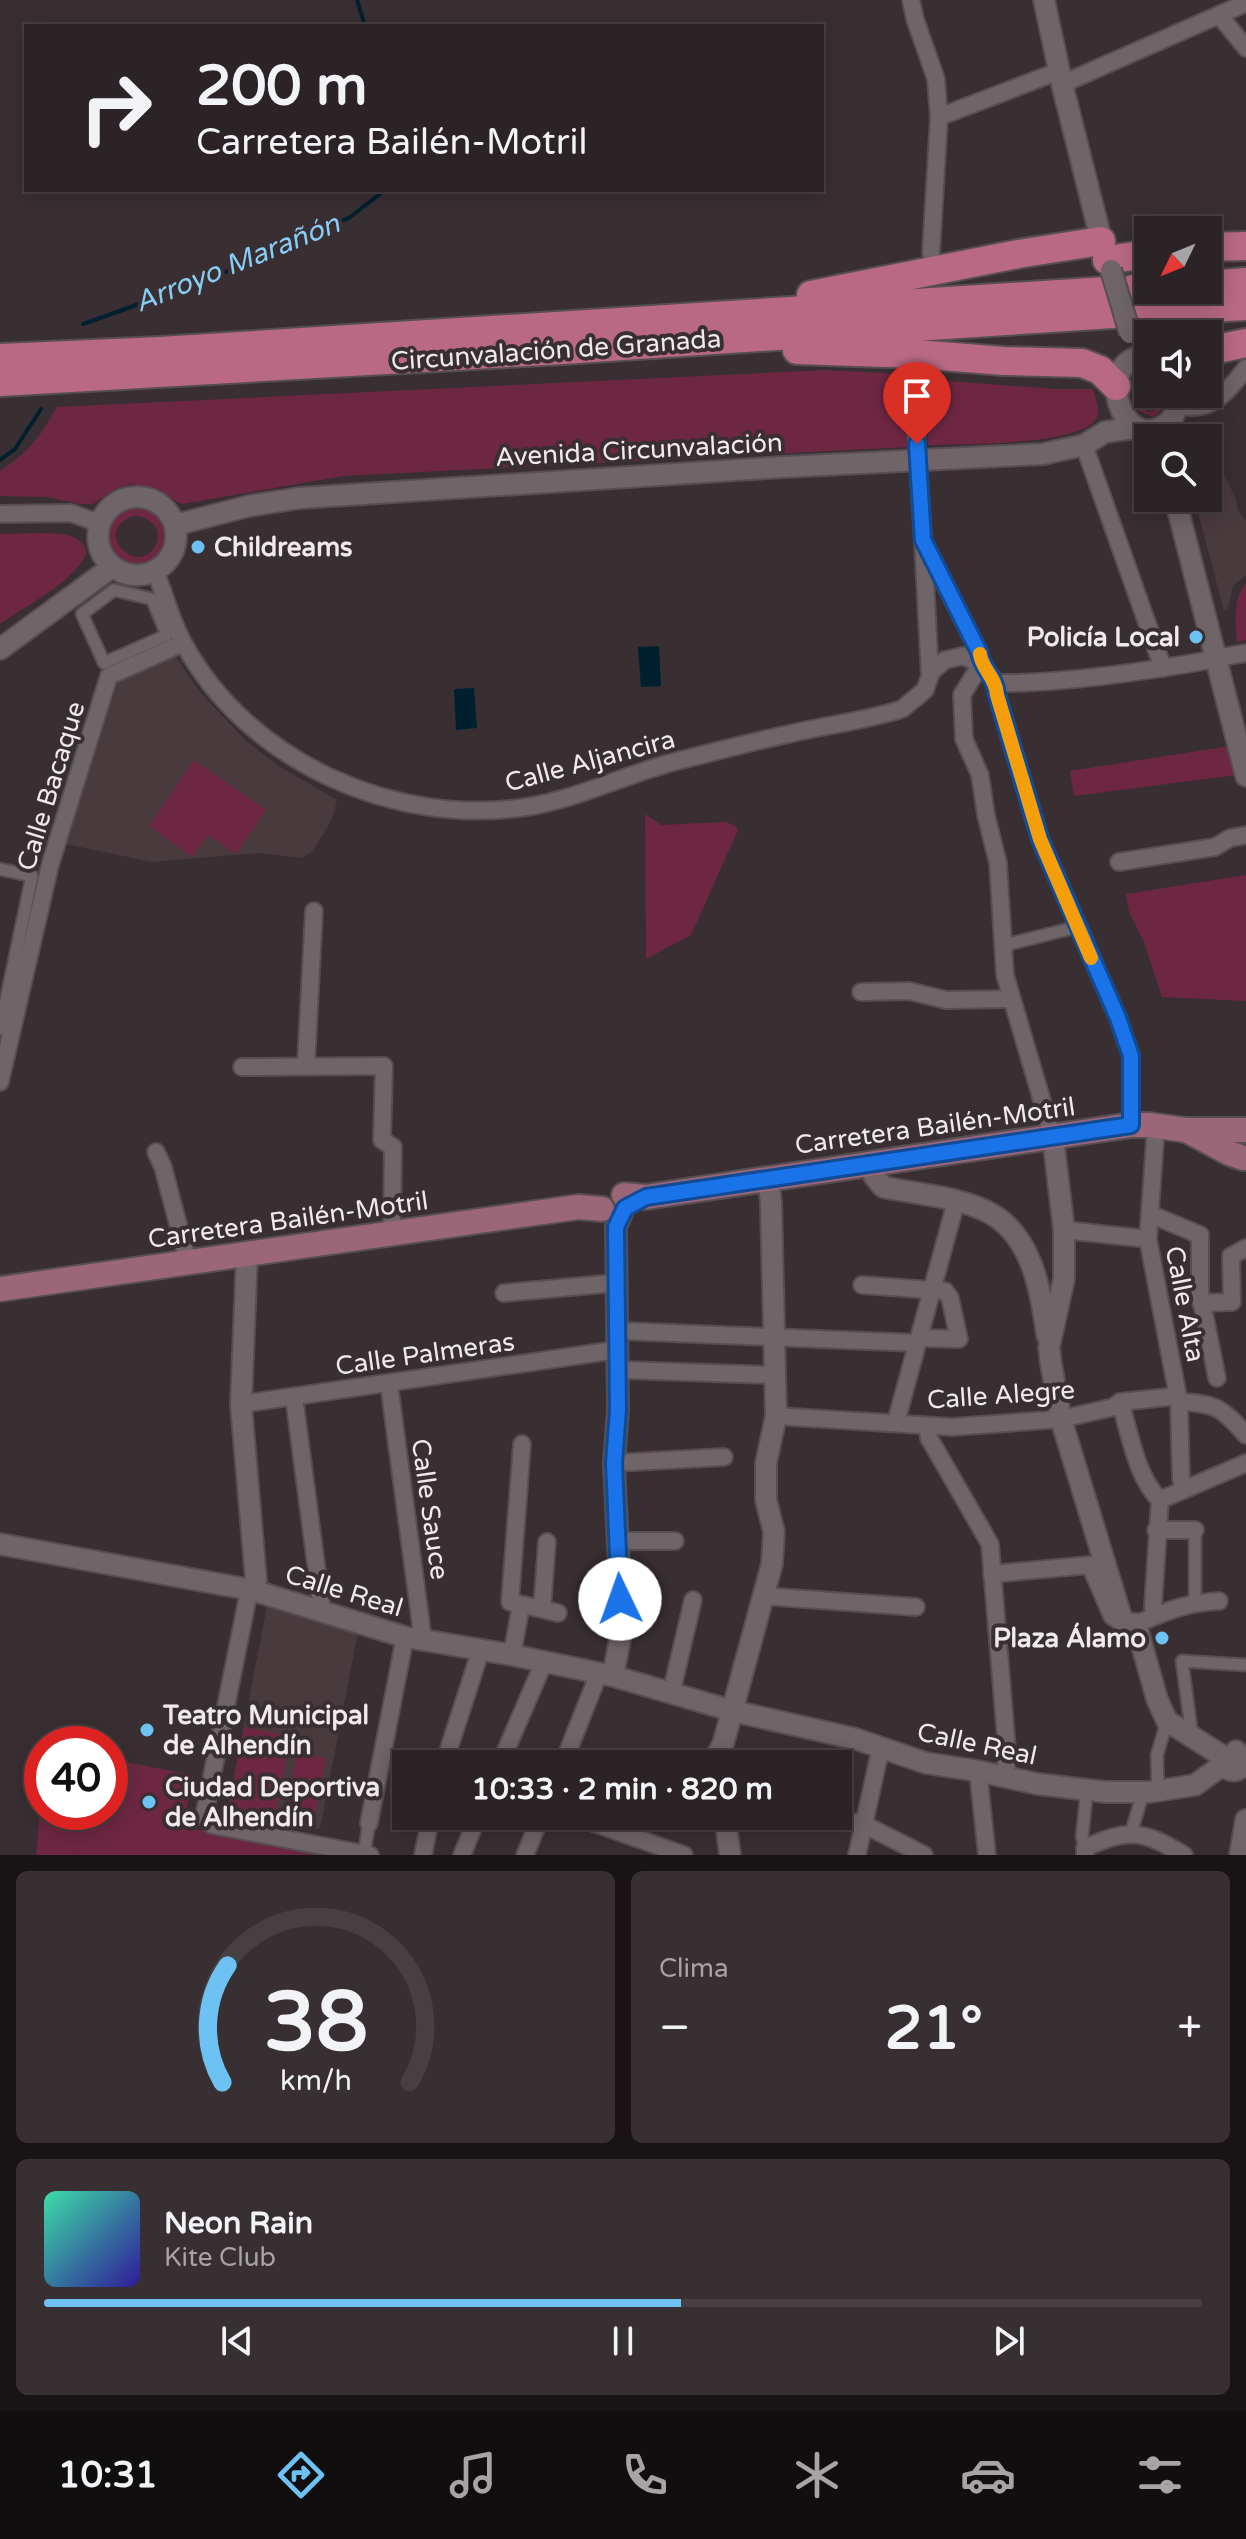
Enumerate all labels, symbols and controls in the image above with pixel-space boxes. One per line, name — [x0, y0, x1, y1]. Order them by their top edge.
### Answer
text: 200 m — [196, 53, 367, 120]
icon: right — [64, 56, 168, 160]
text: Carretera Bailén-Motril — [196, 121, 588, 164]
water label: Arroyo Marañón — [130, 206, 345, 320]
north arrow — [1134, 216, 1222, 304]
map controls — [1134, 216, 1222, 512]
button: sound — [1134, 320, 1222, 408]
street label: Circunvalación de Granada — [390, 323, 722, 377]
pin — [883, 362, 951, 444]
icon: arrive — [895, 374, 939, 418]
button: search — [1134, 424, 1222, 512]
street label: Avenida Circunvalación — [495, 427, 783, 473]
place label: Childreams — [214, 532, 353, 563]
marker: Childreams — [189, 538, 207, 556]
place label: Policía Local — [1027, 622, 1180, 653]
marker: Policía Local — [1187, 628, 1205, 646]
street label: Calle Bacaque — [11, 698, 91, 874]
street label: Calle Aljancira — [502, 723, 678, 799]
street label: Carretera Bailén-Motril — [793, 1091, 1077, 1161]
street label: Carretera Bailén-Motril — [146, 1185, 430, 1255]
street label: Calle Alta — [1159, 1243, 1211, 1365]
street label: Calle Palmeras — [333, 1326, 517, 1382]
street label: Calle Alegre — [926, 1374, 1076, 1416]
street label: Calle Sauce — [405, 1437, 455, 1581]
position arrow — [578, 1557, 662, 1641]
street label: Calle Real — [281, 1558, 407, 1624]
place label: Plaza Álamo — [993, 1622, 1146, 1654]
marker: Plaza Álamo — [1153, 1629, 1171, 1647]
place label: Teatro Municipal de Alhendín — [162, 1700, 369, 1761]
street label: Calle Real — [914, 1716, 1040, 1772]
marker: Teatro Municipal de Alhendín — [138, 1721, 156, 1739]
speed limit sign: 40 — [24, 1726, 128, 1830]
text: 10:33 · 2 min · 820 m — [471, 1771, 773, 1808]
place label: Ciudad Deportiva de Alhendín — [165, 1772, 380, 1833]
marker: Ciudad Deportiva de Alhendín — [140, 1793, 158, 1811]
text: Clima — [659, 1953, 729, 1984]
text: 38 — [263, 1973, 368, 2073]
text: 21° — [885, 1993, 983, 2065]
text: − — [659, 2002, 690, 2055]
text: + — [1177, 2002, 1202, 2055]
text: km/h — [280, 2064, 351, 2098]
text: Neon Rain — [164, 2205, 313, 2242]
text: Kite Club — [164, 2242, 276, 2273]
icon: previous — [215, 2319, 259, 2363]
icon: pause — [601, 2319, 645, 2363]
icon: next — [987, 2319, 1031, 2363]
icon: directions — [273, 2447, 329, 2503]
icon: music — [445, 2447, 501, 2503]
icon: phone — [617, 2447, 673, 2503]
icon: climate — [789, 2447, 845, 2503]
icon: car — [960, 2447, 1016, 2503]
icon: filters — [1132, 2447, 1188, 2503]
text: 10:31 — [58, 2454, 158, 2497]

